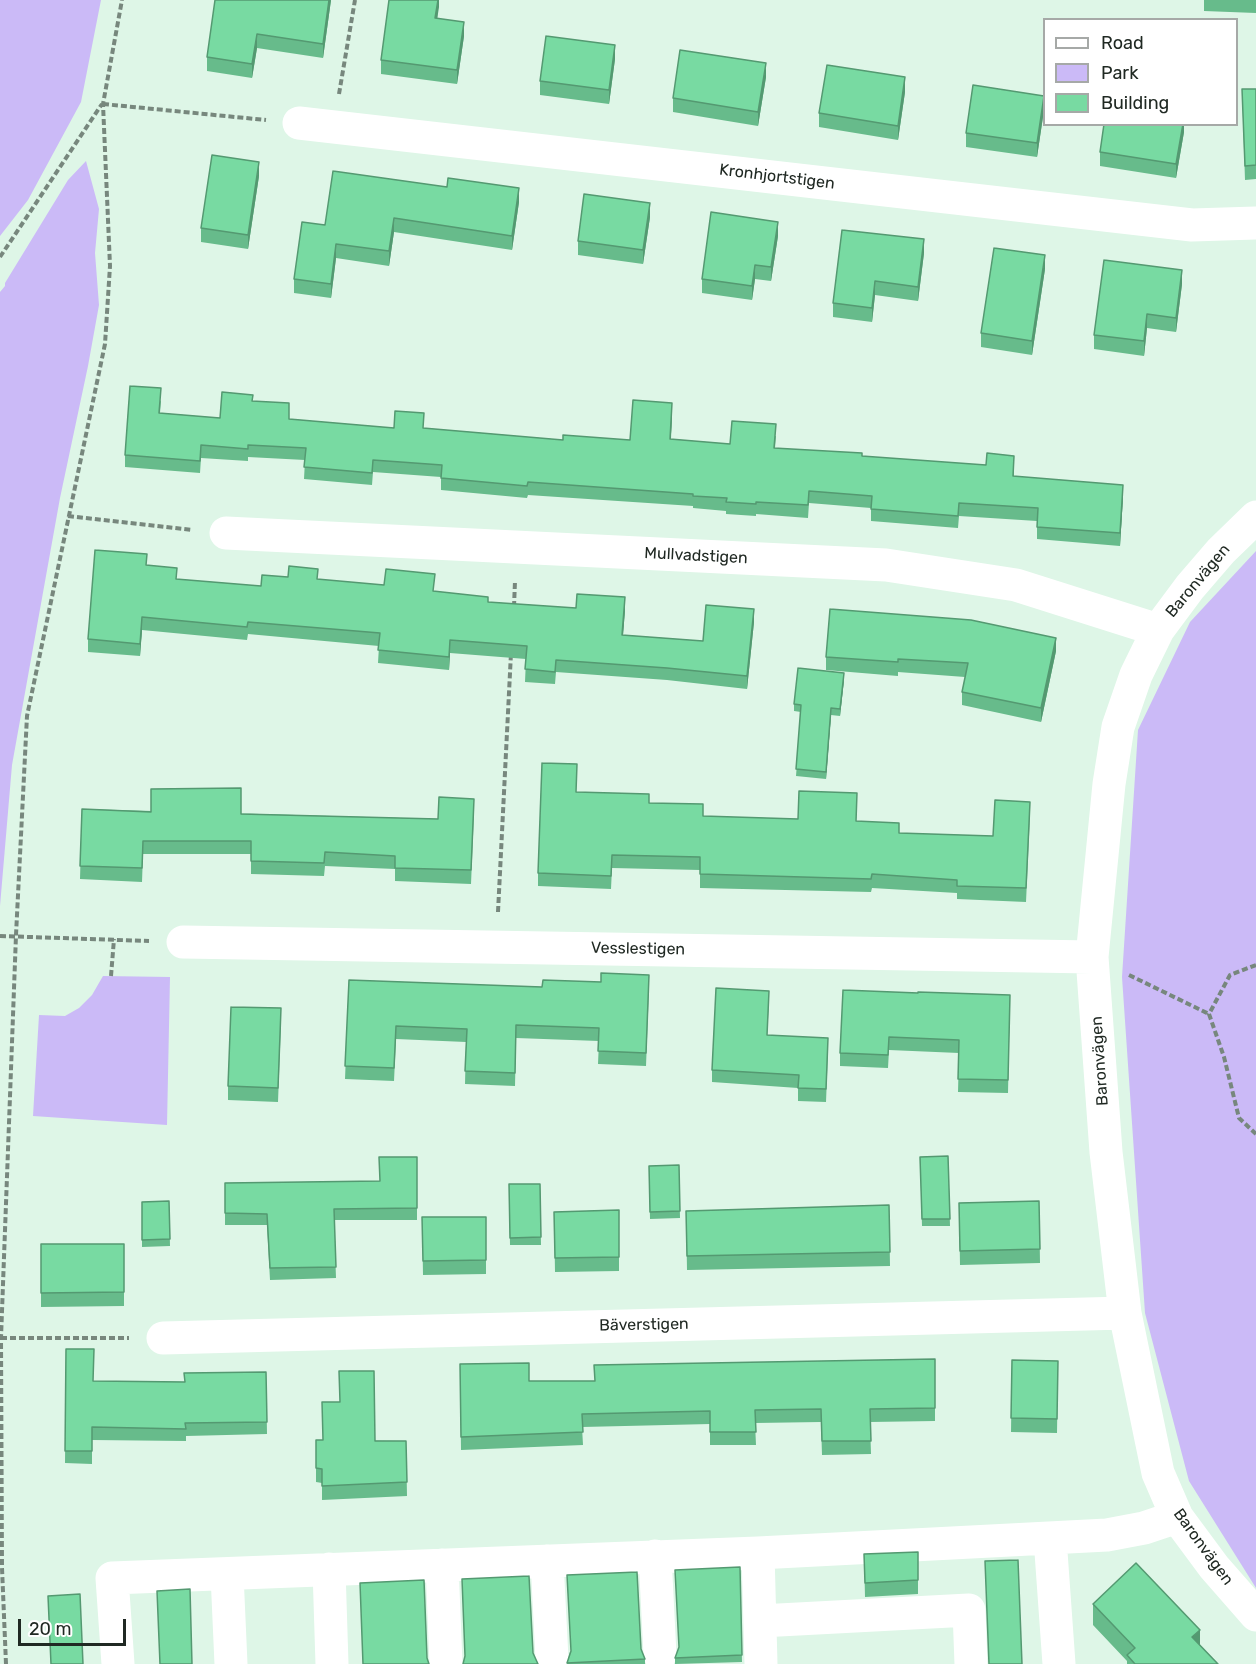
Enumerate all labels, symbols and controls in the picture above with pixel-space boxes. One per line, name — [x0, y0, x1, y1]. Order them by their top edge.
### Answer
legend — [1043, 18, 1238, 126]
text: Road — [1101, 32, 1144, 54]
text: Park — [1101, 62, 1138, 84]
text: Building — [1101, 92, 1169, 114]
street label: Kronhjortstigen — [718, 160, 836, 194]
street label: Baronvägen — [1162, 540, 1234, 622]
street label: Mullvadstigen — [644, 544, 748, 568]
street label: Vesslestigen — [591, 939, 685, 959]
street label: Baronvägen — [1087, 1016, 1113, 1106]
street label: Bäverstigen — [599, 1315, 689, 1335]
street label: Baronvägen — [1169, 1505, 1237, 1589]
scale bar — [21, 1607, 129, 1645]
text: 20 m — [29, 1618, 71, 1640]

